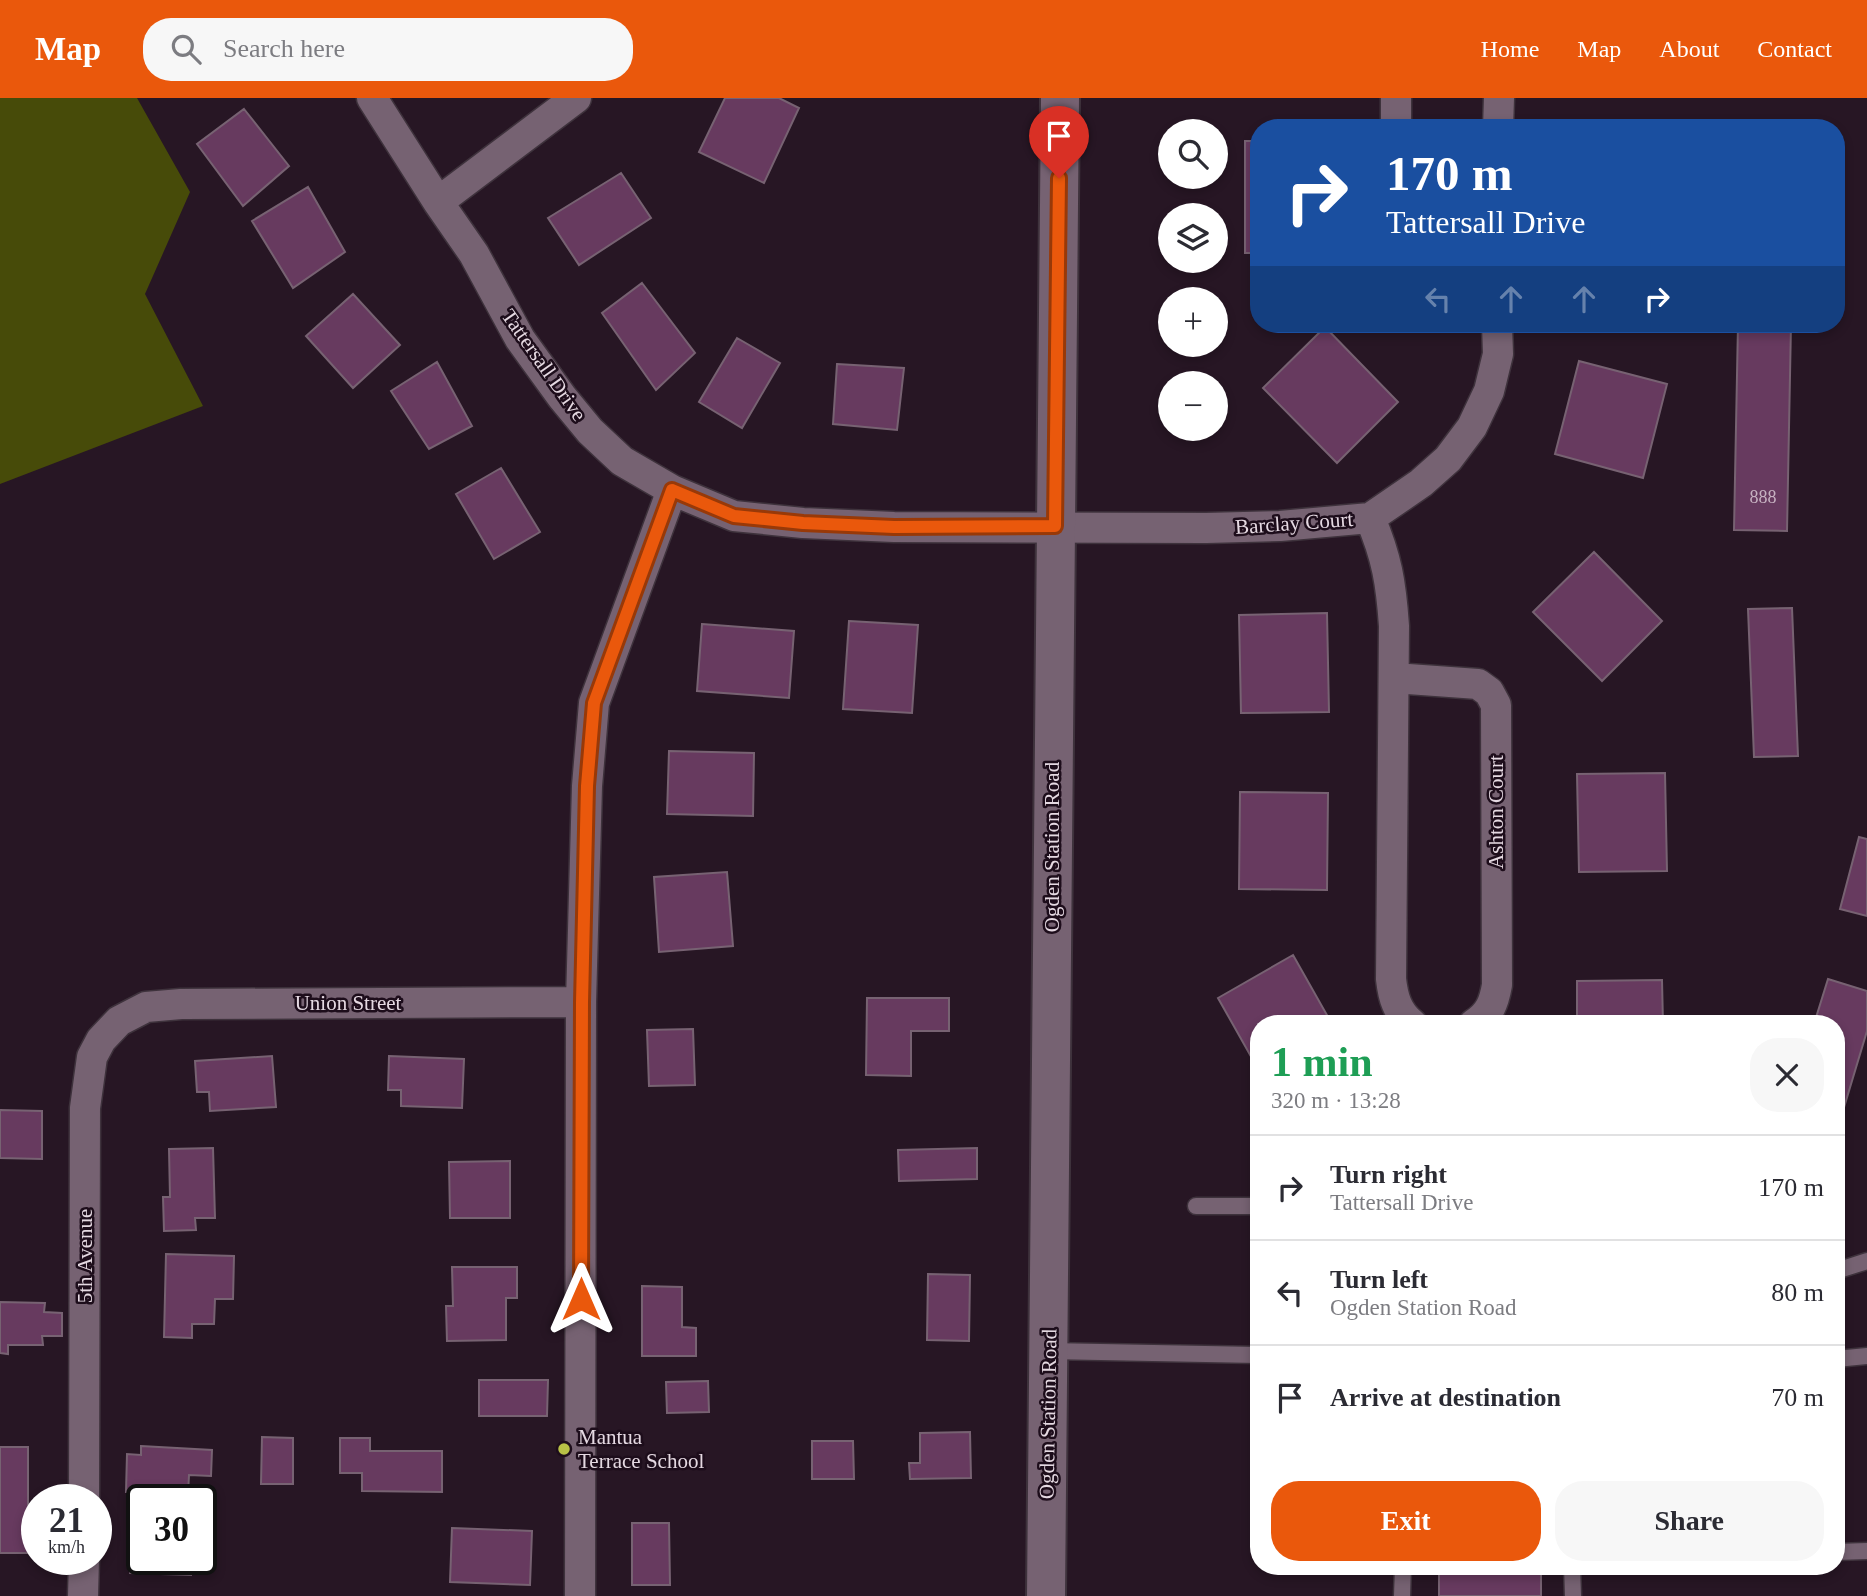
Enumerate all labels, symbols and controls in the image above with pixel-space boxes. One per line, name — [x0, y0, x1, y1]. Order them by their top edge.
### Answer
search box — [143, 18, 633, 81]
icon: search — [167, 30, 205, 68]
text: Map — [35, 31, 101, 67]
text: Search here — [223, 34, 345, 63]
text: Home — [1481, 36, 1539, 62]
text: Map — [1577, 36, 1621, 62]
text: About — [1659, 36, 1719, 62]
text: Contact — [1757, 36, 1832, 62]
pin — [1029, 106, 1089, 178]
icon: arrive — [1040, 117, 1078, 155]
map controls — [1158, 119, 1228, 441]
button: search — [1158, 119, 1228, 189]
text: 170 m — [1386, 146, 1513, 201]
icon: right — [1271, 147, 1362, 238]
button: layers — [1158, 203, 1228, 273]
text: Tattersall Drive — [1386, 204, 1585, 240]
icon: left — [1419, 280, 1457, 318]
icon: ahead — [1492, 280, 1530, 318]
icon: ahead — [1565, 280, 1603, 318]
icon: right — [1638, 280, 1676, 318]
button: + — [1158, 287, 1228, 357]
street label: Tattersall Drive — [497, 305, 591, 425]
button: − — [1158, 371, 1228, 441]
house number: 888 — [1750, 487, 1777, 507]
street label: Barclay Court — [1234, 507, 1354, 539]
street label: Ashton Court — [1484, 755, 1508, 869]
street label: Ogden Station Road — [1040, 761, 1064, 932]
street label: Union Street — [295, 991, 402, 1015]
button: close — [1750, 1038, 1824, 1112]
text: 1 min — [1271, 1039, 1373, 1085]
text: 320 m · 13:28 — [1271, 1088, 1401, 1113]
text: Turn right — [1330, 1160, 1447, 1189]
icon: right — [1271, 1169, 1309, 1207]
text: 170 m — [1758, 1173, 1824, 1202]
text: Tattersall Drive — [1330, 1190, 1473, 1215]
street label: 5th Avenue — [73, 1209, 97, 1303]
position arrow — [544, 1262, 618, 1336]
text: Turn left — [1330, 1265, 1428, 1294]
icon: left — [1271, 1274, 1309, 1312]
text: 80 m — [1771, 1278, 1824, 1307]
text: Ogden Station Road — [1330, 1295, 1517, 1320]
street label: Ogden Station Road — [1035, 1328, 1061, 1499]
icon: arrive — [1271, 1379, 1309, 1417]
text: Arrive at destination — [1330, 1383, 1561, 1412]
text: 70 m — [1771, 1383, 1824, 1412]
place label: Mantua Terrace School — [578, 1425, 704, 1473]
marker: Mantua Terrace School — [556, 1441, 572, 1457]
button: Exit — [1271, 1481, 1541, 1561]
button: Share — [1555, 1481, 1824, 1561]
speed limit sign: 30 — [126, 1484, 217, 1575]
text: 21 — [49, 1501, 84, 1540]
text: km/h — [48, 1537, 85, 1557]

